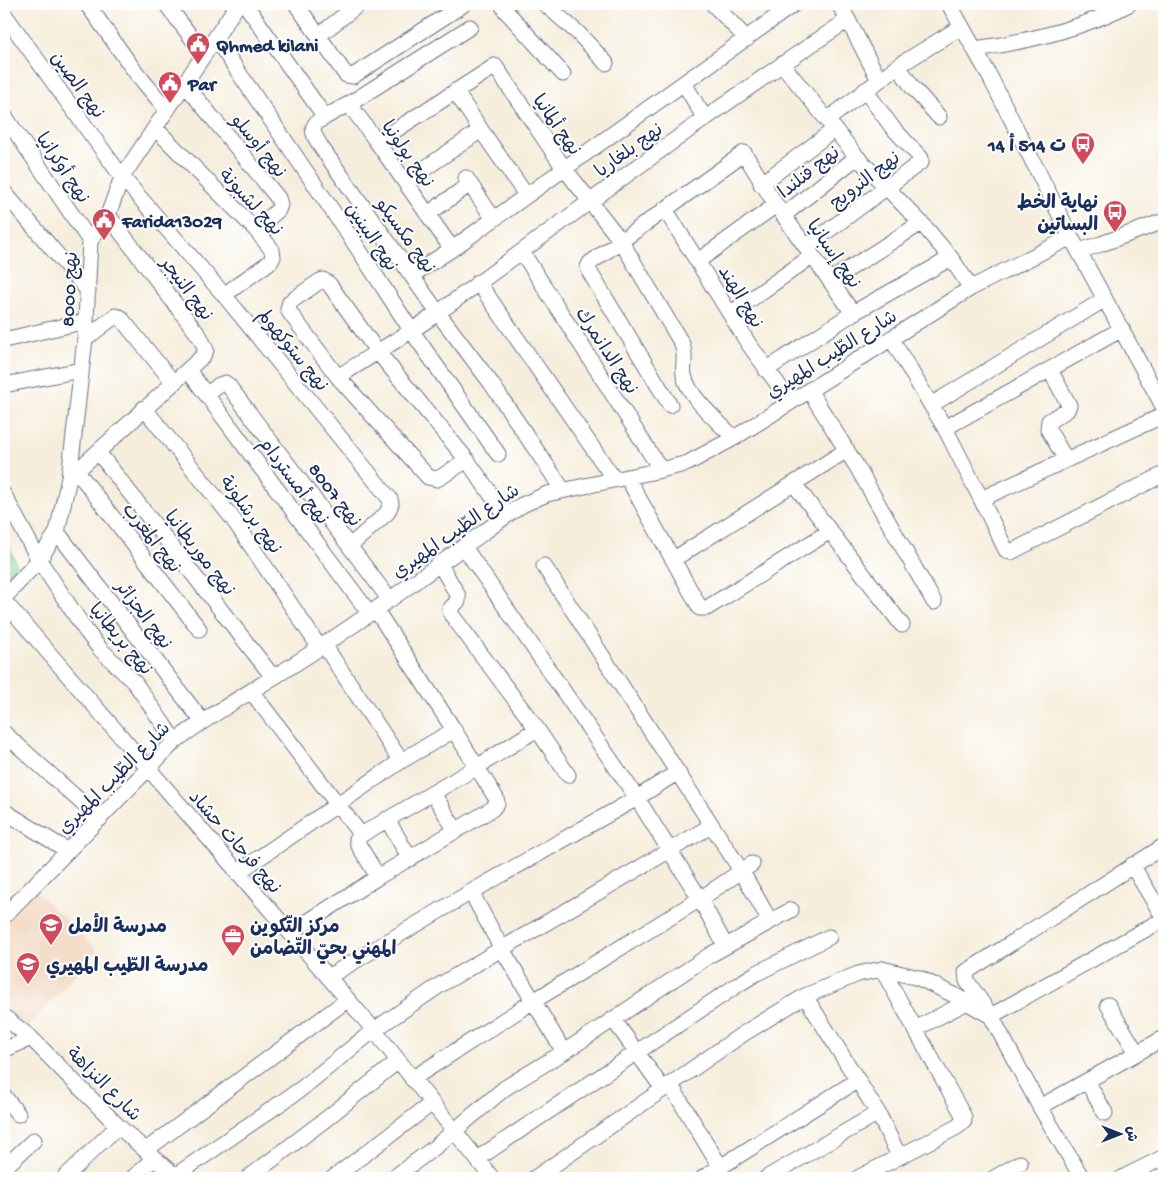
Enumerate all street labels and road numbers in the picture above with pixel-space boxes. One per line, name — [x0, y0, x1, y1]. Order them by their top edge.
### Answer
street label: نهج الصين — [44, 48, 108, 124]
street label: نهج ألمانيا — [526, 90, 586, 161]
street label: نهج أوسلو — [224, 109, 292, 184]
street label: نهج بولونيا — [375, 117, 438, 193]
street label: نهج بلغاريا — [591, 119, 669, 184]
street label: نهج أوكرانيا — [29, 128, 95, 209]
street label: نهج فنلندا — [775, 142, 846, 205]
street label: نهج النرويج — [826, 148, 906, 216]
street label: نهج لشبونة — [212, 165, 286, 242]
street label: نهج مكسيكو — [368, 193, 439, 279]
street label: نهج البينين — [339, 199, 401, 277]
street label: نهج إسبانيا — [800, 216, 864, 294]
street label: نهج 8000 — [58, 251, 85, 327]
street label: نهج النيجر — [153, 252, 217, 326]
street label: نهج الهند — [711, 262, 767, 333]
street label: نهج الدانمرك — [568, 304, 642, 400]
street label: نهج ستوكهولم — [251, 305, 332, 397]
street label: شارع الطّيب المهيري — [763, 306, 903, 405]
street label: نهج أمستردام — [252, 433, 334, 530]
street label: نهج 8007 — [302, 459, 365, 533]
street label: نهج برشلونة — [213, 472, 285, 560]
street label: شارع الطّيب المهيري — [389, 480, 525, 585]
street label: نهج المغرب — [116, 500, 185, 579]
street label: نهج موريطانيا — [158, 507, 239, 602]
street label: نهج الجزائر — [108, 576, 176, 655]
street label: نهج بريطانيا — [82, 599, 156, 681]
street label: شارع الطّيب المهيري — [54, 718, 177, 841]
street label: نهج فرحات حشاد — [182, 787, 285, 900]
street label: شارع النزاهة — [60, 1043, 145, 1128]

